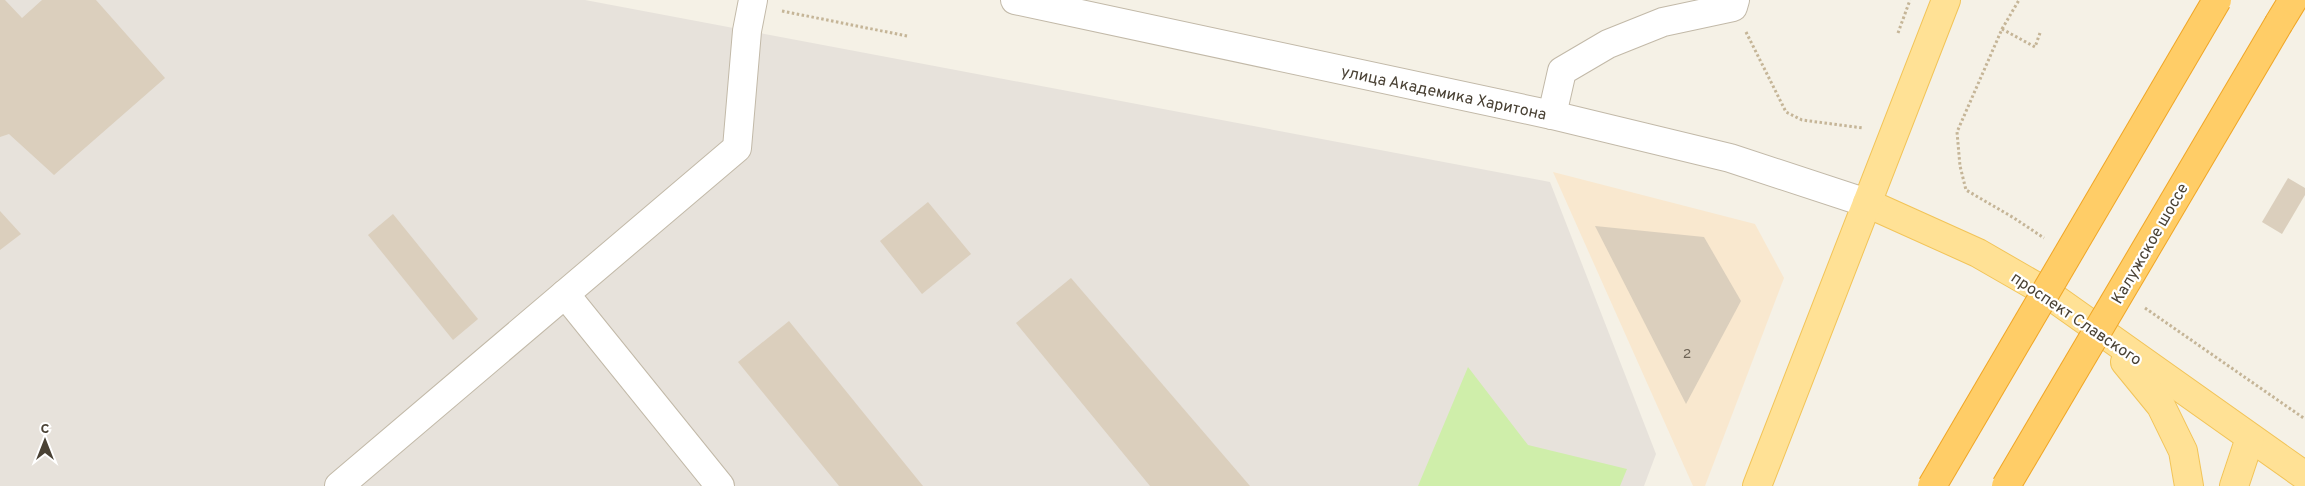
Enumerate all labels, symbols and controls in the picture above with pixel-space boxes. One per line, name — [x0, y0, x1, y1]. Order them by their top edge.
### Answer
street label: улица Академика Харитона — [1339, 62, 1548, 126]
street label: Калужское шоссе — [2108, 180, 2193, 308]
street label: проспект Славского — [2007, 268, 2145, 371]
house number: 2 — [1683, 346, 1691, 363]
north arrow — [20, 416, 70, 466]
text: С — [41, 421, 50, 438]

